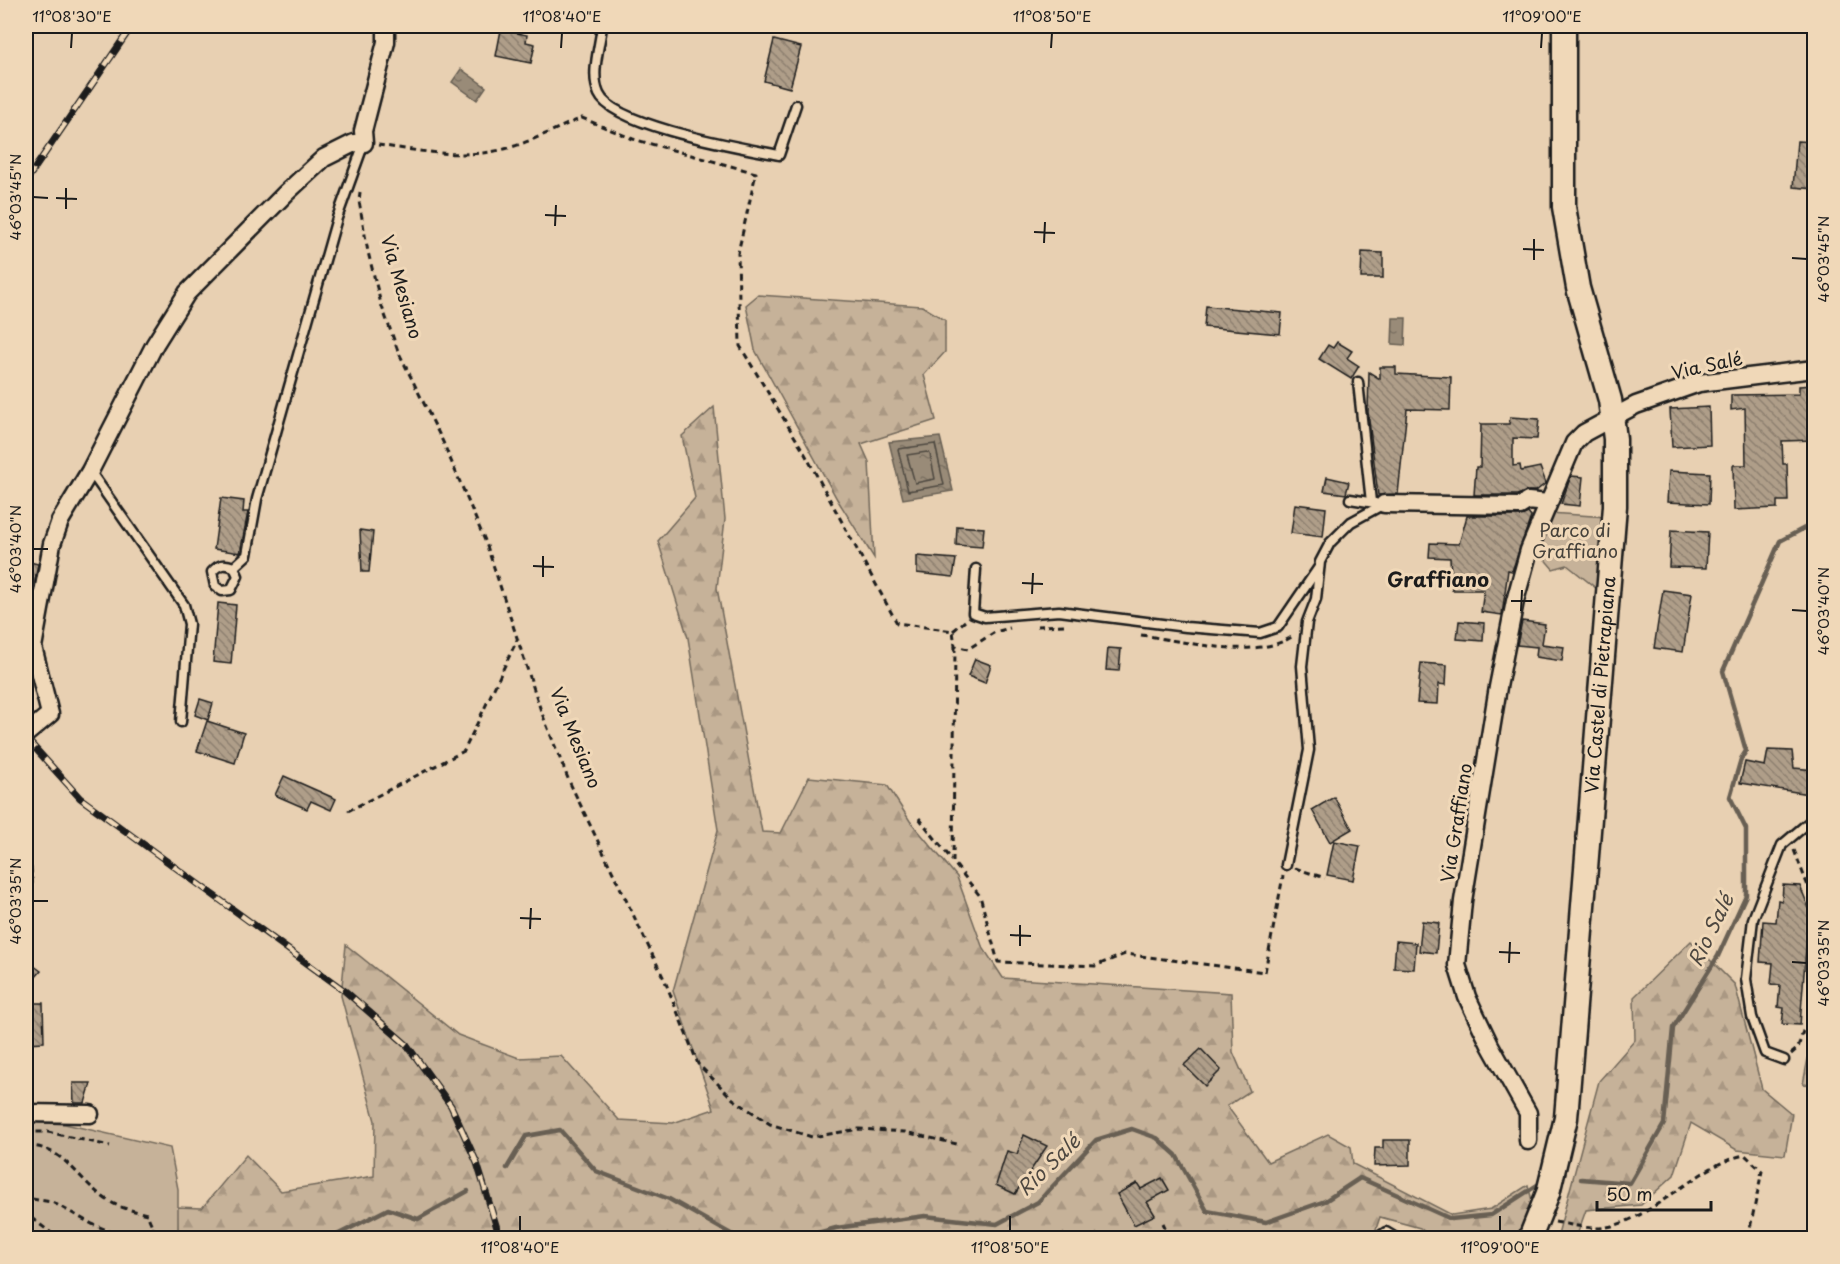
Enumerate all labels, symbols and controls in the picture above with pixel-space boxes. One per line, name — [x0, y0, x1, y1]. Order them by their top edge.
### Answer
text: 11°08'30"E — [32, 4, 112, 27]
text: 11°08'40"E — [522, 4, 602, 27]
text: 11°08'50"E — [1013, 4, 1091, 27]
text: 11°09'00"E — [1502, 4, 1582, 27]
text: 46°03'45"N — [3, 154, 26, 240]
text: 46°03'45"N — [1811, 216, 1834, 302]
street label: Via Mesiano — [375, 232, 430, 342]
street label: Via Salé — [1669, 344, 1745, 385]
text: 46°03'40"N — [3, 505, 26, 593]
park label: Parco di Graffiano — [1532, 516, 1618, 564]
district label: Graffiano — [1387, 564, 1489, 594]
text: 46°03'40"N — [1811, 567, 1834, 655]
street label: Via Castel di Pietrapiana — [1577, 575, 1621, 794]
street label: Via Mesiano — [544, 683, 609, 792]
street label: Via Graffiano — [1433, 761, 1478, 884]
text: 46°03'35"N — [3, 857, 26, 945]
water label: Rio Salé — [1680, 887, 1741, 971]
text: 46°03'35"N — [1811, 919, 1834, 1007]
water label: Rio Salé — [1010, 1125, 1088, 1202]
scale bar — [1597, 1174, 1711, 1212]
text: 50 m — [1606, 1180, 1653, 1207]
text: 11°08'40"E — [480, 1235, 560, 1258]
text: 11°08'50"E — [971, 1235, 1049, 1258]
text: 11°09'00"E — [1460, 1235, 1540, 1258]

